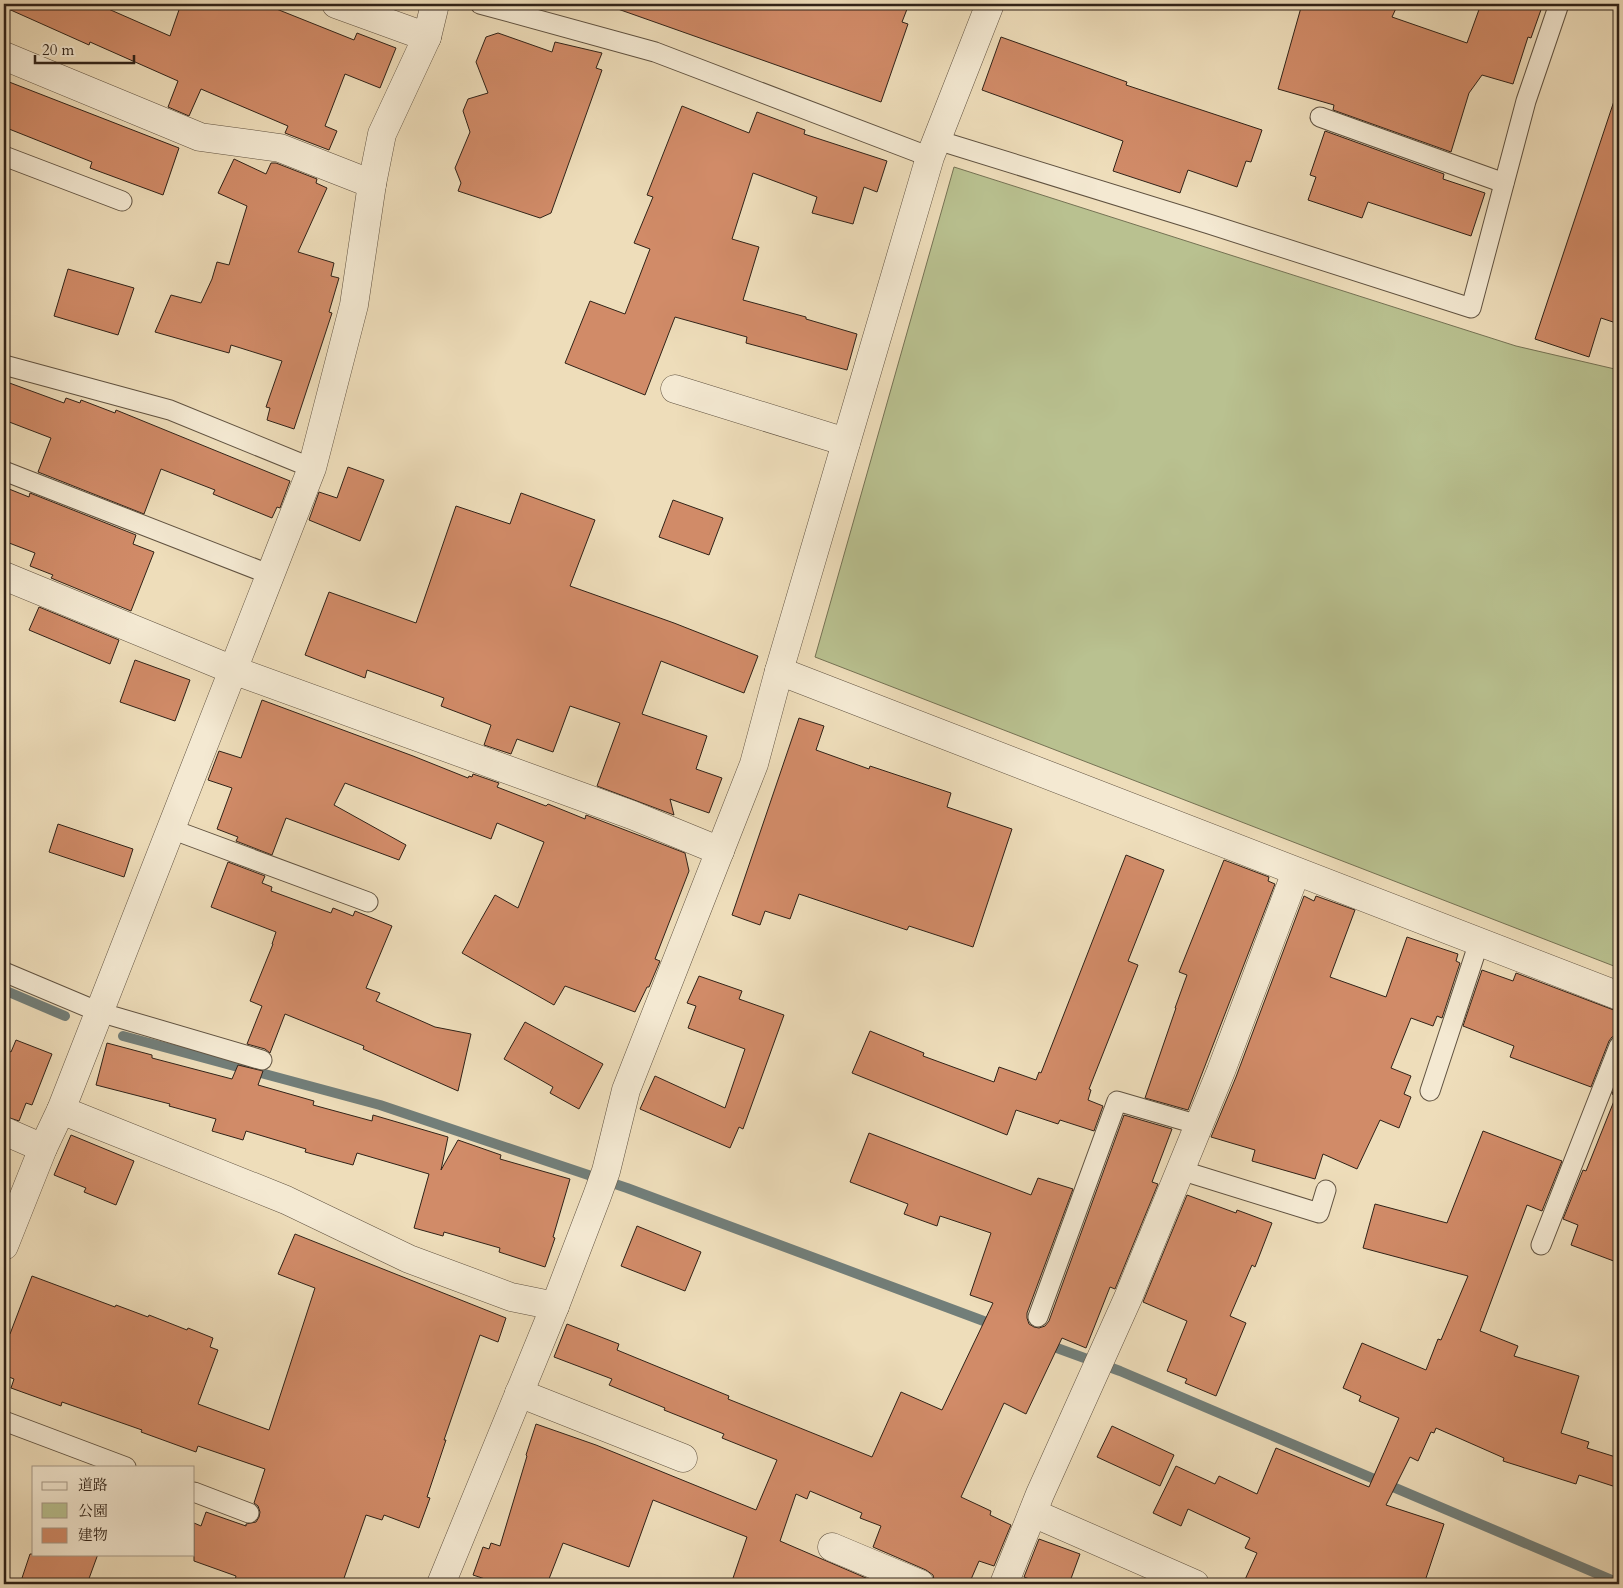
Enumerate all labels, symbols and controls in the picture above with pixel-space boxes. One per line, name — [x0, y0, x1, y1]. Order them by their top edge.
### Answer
scale bar — [35, 32, 134, 64]
text: 20 m — [42, 40, 74, 60]
legend — [32, 1466, 195, 1556]
text: 道路 — [78, 1475, 108, 1495]
text: 公園 — [78, 1501, 108, 1521]
text: 建物 — [78, 1525, 108, 1545]

